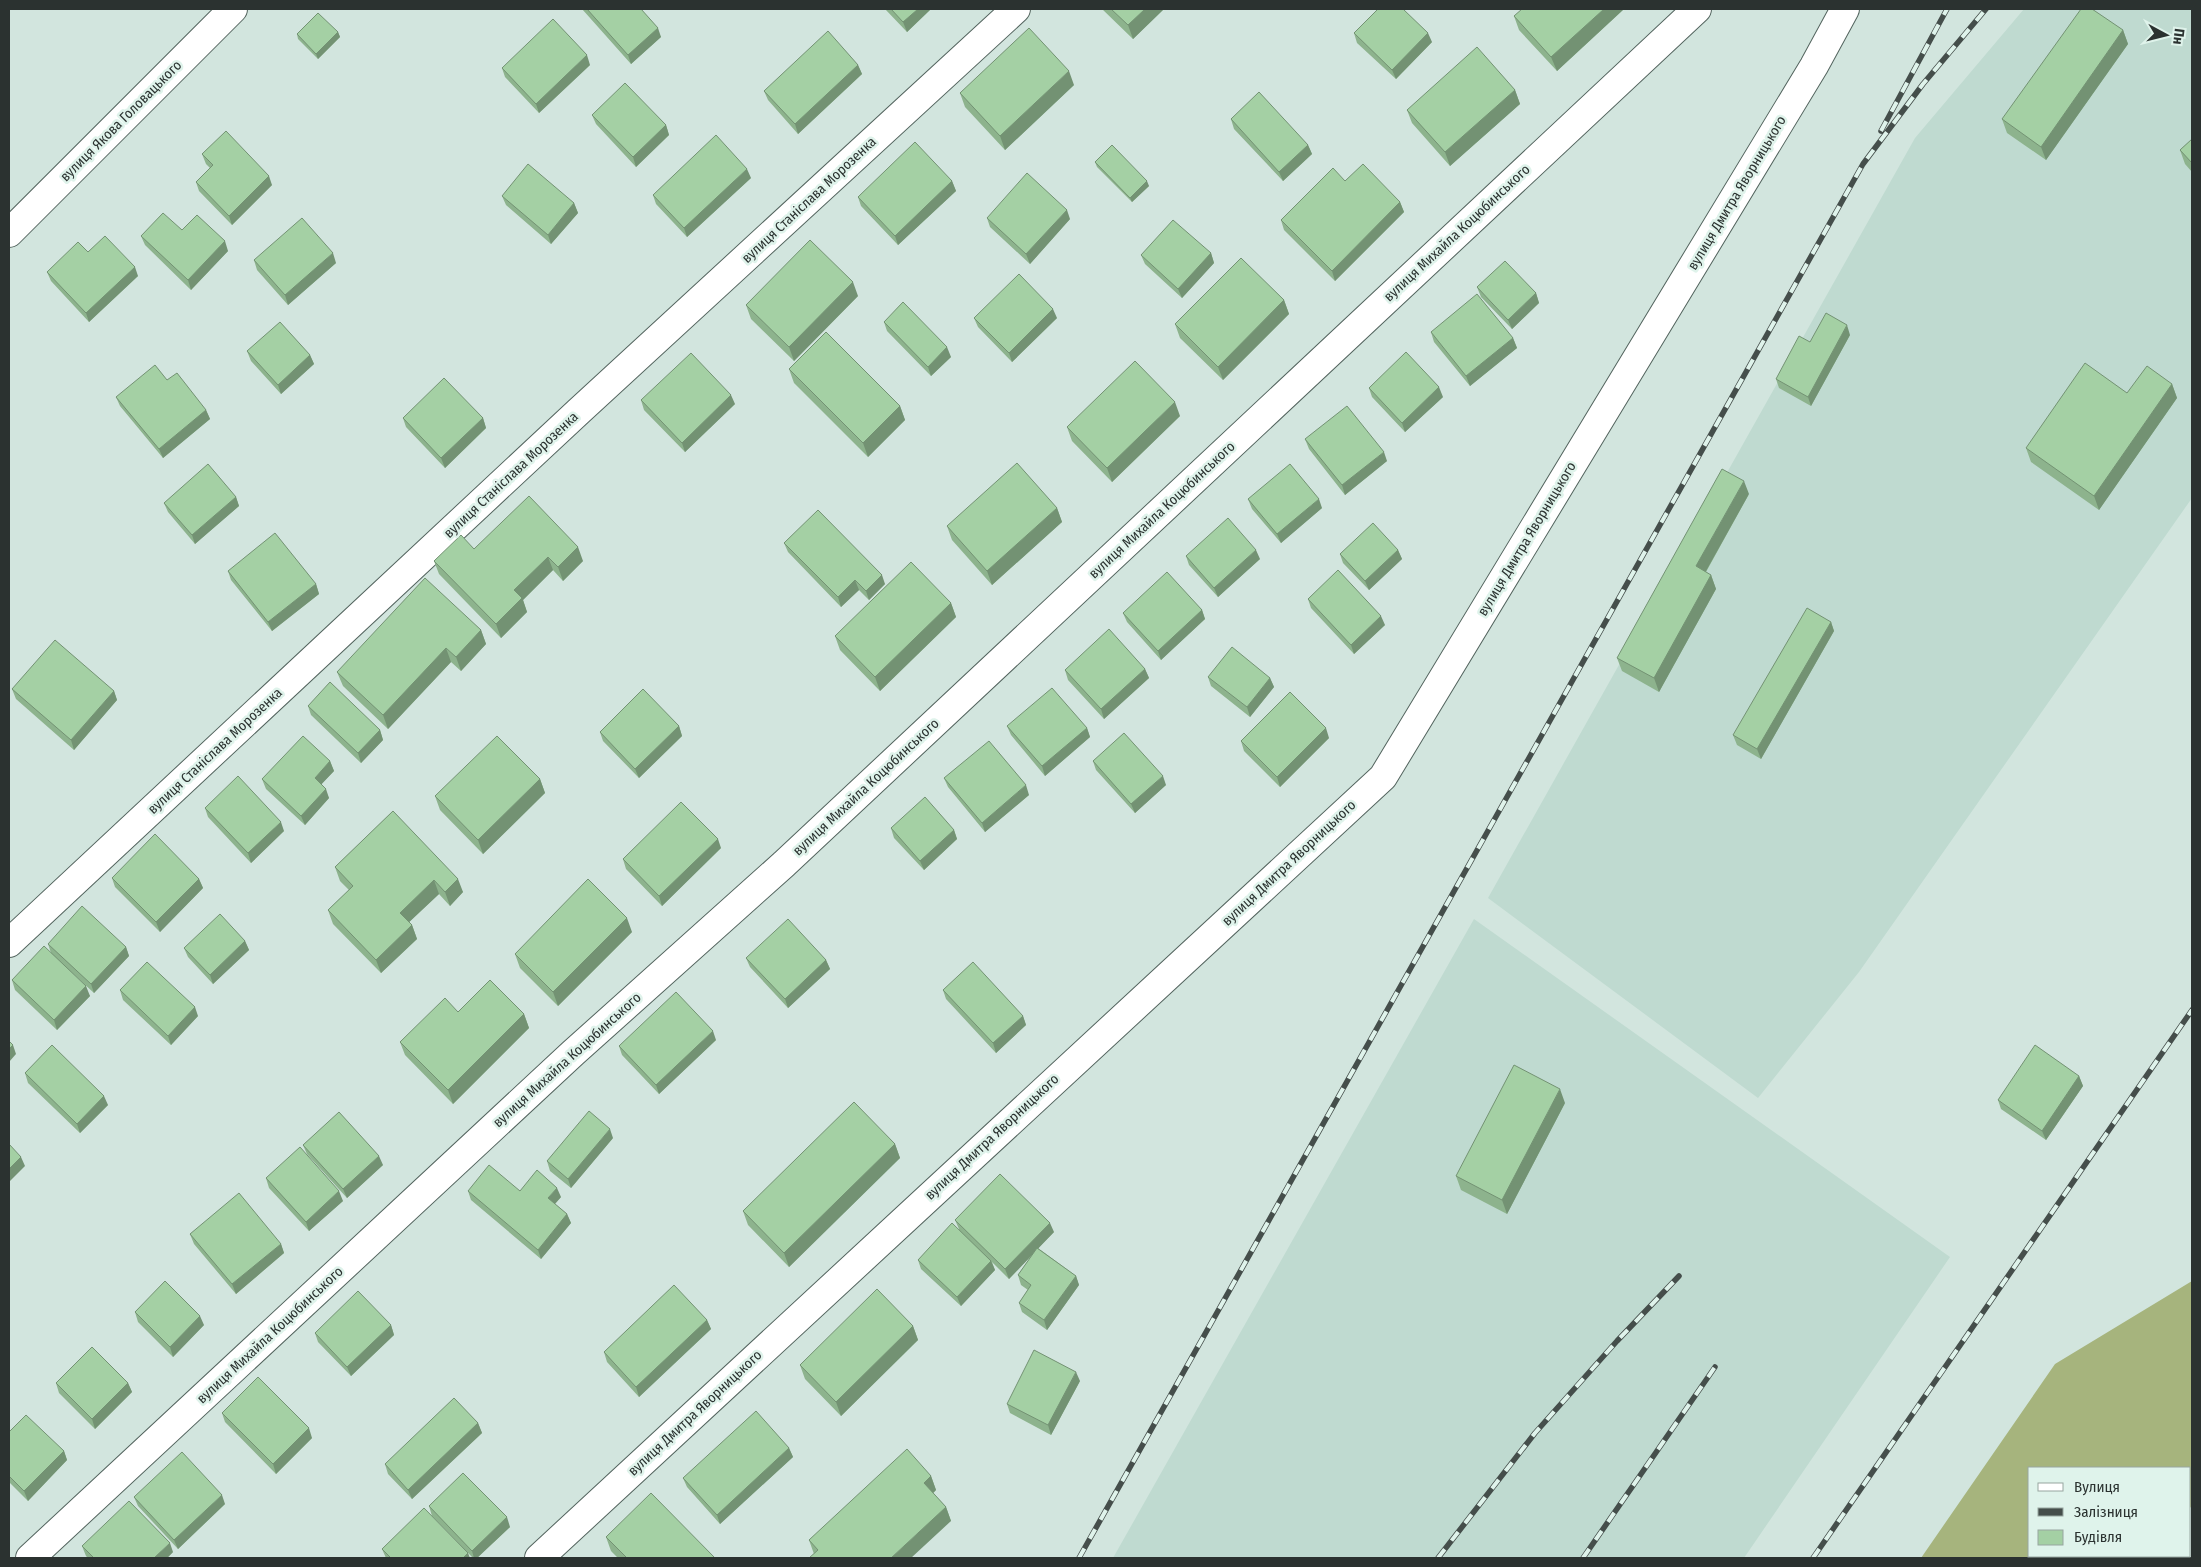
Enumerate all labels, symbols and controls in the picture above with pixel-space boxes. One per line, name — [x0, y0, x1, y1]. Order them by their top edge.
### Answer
north arrow — [2141, 10, 2191, 60]
text: Пн — [2169, 28, 2188, 45]
street label: вулиця Якова Головацького — [57, 57, 185, 185]
street label: вулиця Дмитра Яворницького — [1684, 113, 1790, 273]
street label: вулиця Станіслава Морозенка — [738, 133, 880, 267]
street label: вулиця Михайла Коцюбинського — [1381, 161, 1533, 305]
street label: вулиця Станіслава Морозенка — [440, 408, 582, 542]
street label: вулиця Михайла Коцюбинського — [1086, 438, 1238, 582]
street label: вулиця Дмитра Яворницького — [1474, 459, 1580, 619]
street label: вулиця Станіслава Морозенка — [144, 684, 286, 818]
street label: вулиця Михайла Коцюбинського — [790, 715, 942, 859]
street label: вулиця Дмитра Яворницького — [1219, 796, 1359, 930]
street label: вулиця Михайла Коцюбинського — [489, 989, 645, 1131]
street label: вулиця Дмитра Яворницького — [922, 1070, 1062, 1204]
street label: вулиця Михайла Коцюбинського — [194, 1263, 346, 1407]
street label: вулиця Дмитра Яворницького — [625, 1346, 765, 1480]
legend — [2028, 1467, 2191, 1557]
text: Вулиця — [2074, 1478, 2120, 1496]
text: Залізниця — [2074, 1503, 2138, 1521]
text: Будівля — [2074, 1528, 2122, 1546]

